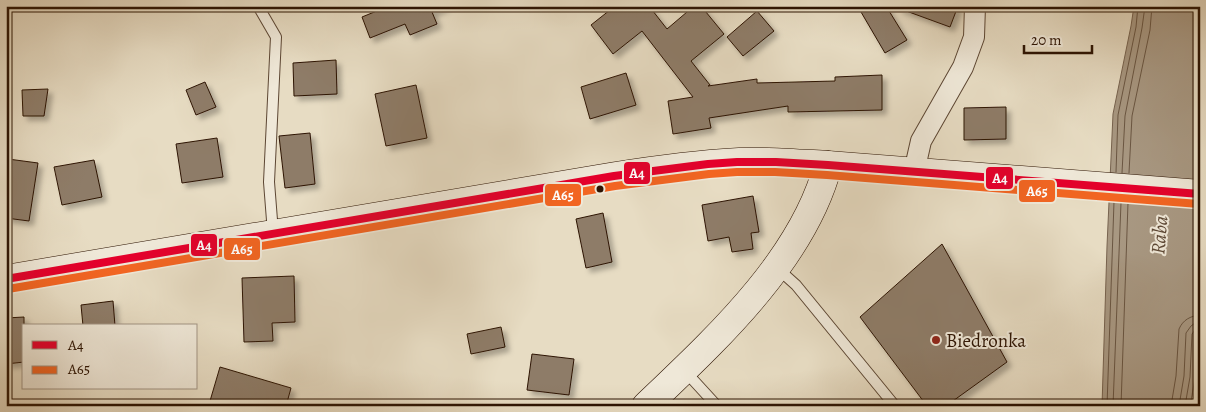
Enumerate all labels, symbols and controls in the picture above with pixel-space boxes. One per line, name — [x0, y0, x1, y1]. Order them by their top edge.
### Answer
scale bar — [1024, 22, 1091, 54]
text: 20 m — [1031, 30, 1062, 50]
line badge: A4 — [623, 161, 651, 185]
text: A4 — [628, 164, 645, 183]
line badge: A4 — [985, 166, 1014, 190]
text: A4 — [991, 169, 1008, 188]
line badge: A65 — [1018, 179, 1056, 203]
text: A65 — [1025, 182, 1048, 201]
line badge: A65 — [544, 183, 582, 207]
unlabelled marker — [595, 184, 605, 194]
text: A65 — [551, 186, 574, 205]
water label: Raba — [1144, 215, 1175, 255]
line badge: A4 — [190, 233, 218, 257]
text: A4 — [195, 236, 212, 255]
line badge: A65 — [223, 237, 261, 261]
text: A65 — [230, 240, 253, 259]
legend — [22, 324, 198, 390]
place label: Biedronka — [946, 328, 1026, 354]
marker: Biedronka — [930, 334, 942, 346]
text: A4 — [67, 335, 84, 355]
text: A65 — [67, 359, 90, 379]

